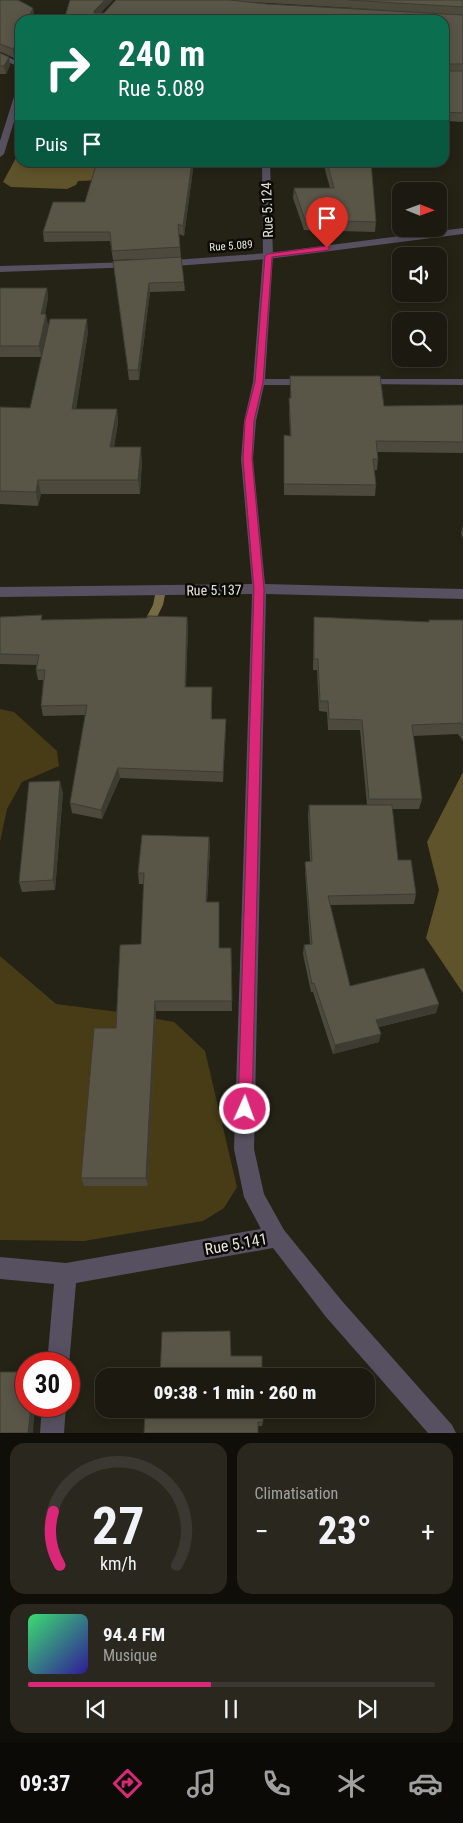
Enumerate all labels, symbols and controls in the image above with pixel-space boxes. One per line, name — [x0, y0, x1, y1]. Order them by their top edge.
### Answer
text: 240 m — [118, 34, 205, 75]
icon: right — [35, 35, 100, 100]
text: Rue 5.089 — [118, 76, 205, 101]
icon: arrive — [78, 130, 106, 158]
text: Puis — [35, 133, 68, 156]
street label: Rue 5.124 — [258, 182, 276, 238]
north arrow — [392, 182, 448, 238]
map controls — [392, 182, 447, 367]
pin — [306, 197, 348, 248]
icon: arrive — [313, 204, 341, 232]
street label: Rue 5.089 — [209, 238, 253, 254]
button: sound — [392, 247, 447, 302]
button: search — [392, 312, 447, 367]
street label: Rue 5.137 — [186, 582, 242, 598]
position arrow — [218, 1082, 270, 1134]
street label: Rue 5.141 — [203, 1229, 269, 1259]
speed limit sign: 30 — [15, 1352, 80, 1417]
text: 09:38 · 1 min · 260 m — [154, 1381, 316, 1404]
text: Climatisation — [255, 1484, 338, 1503]
text: 27 — [92, 1496, 145, 1557]
text: 23° — [318, 1509, 372, 1553]
text: − — [255, 1515, 269, 1548]
text: + — [421, 1515, 435, 1548]
text: km/h — [100, 1553, 137, 1574]
text: 94.4 FM — [103, 1623, 165, 1646]
text: Musique — [103, 1646, 157, 1665]
icon: previous — [82, 1695, 110, 1723]
icon: pause — [217, 1695, 245, 1723]
icon: next — [353, 1695, 381, 1723]
icon: directions — [110, 1766, 145, 1801]
icon: music — [184, 1766, 219, 1801]
icon: phone — [259, 1766, 294, 1801]
icon: climate — [334, 1766, 369, 1801]
icon: car — [408, 1766, 443, 1801]
text: 09:37 — [20, 1771, 70, 1796]

